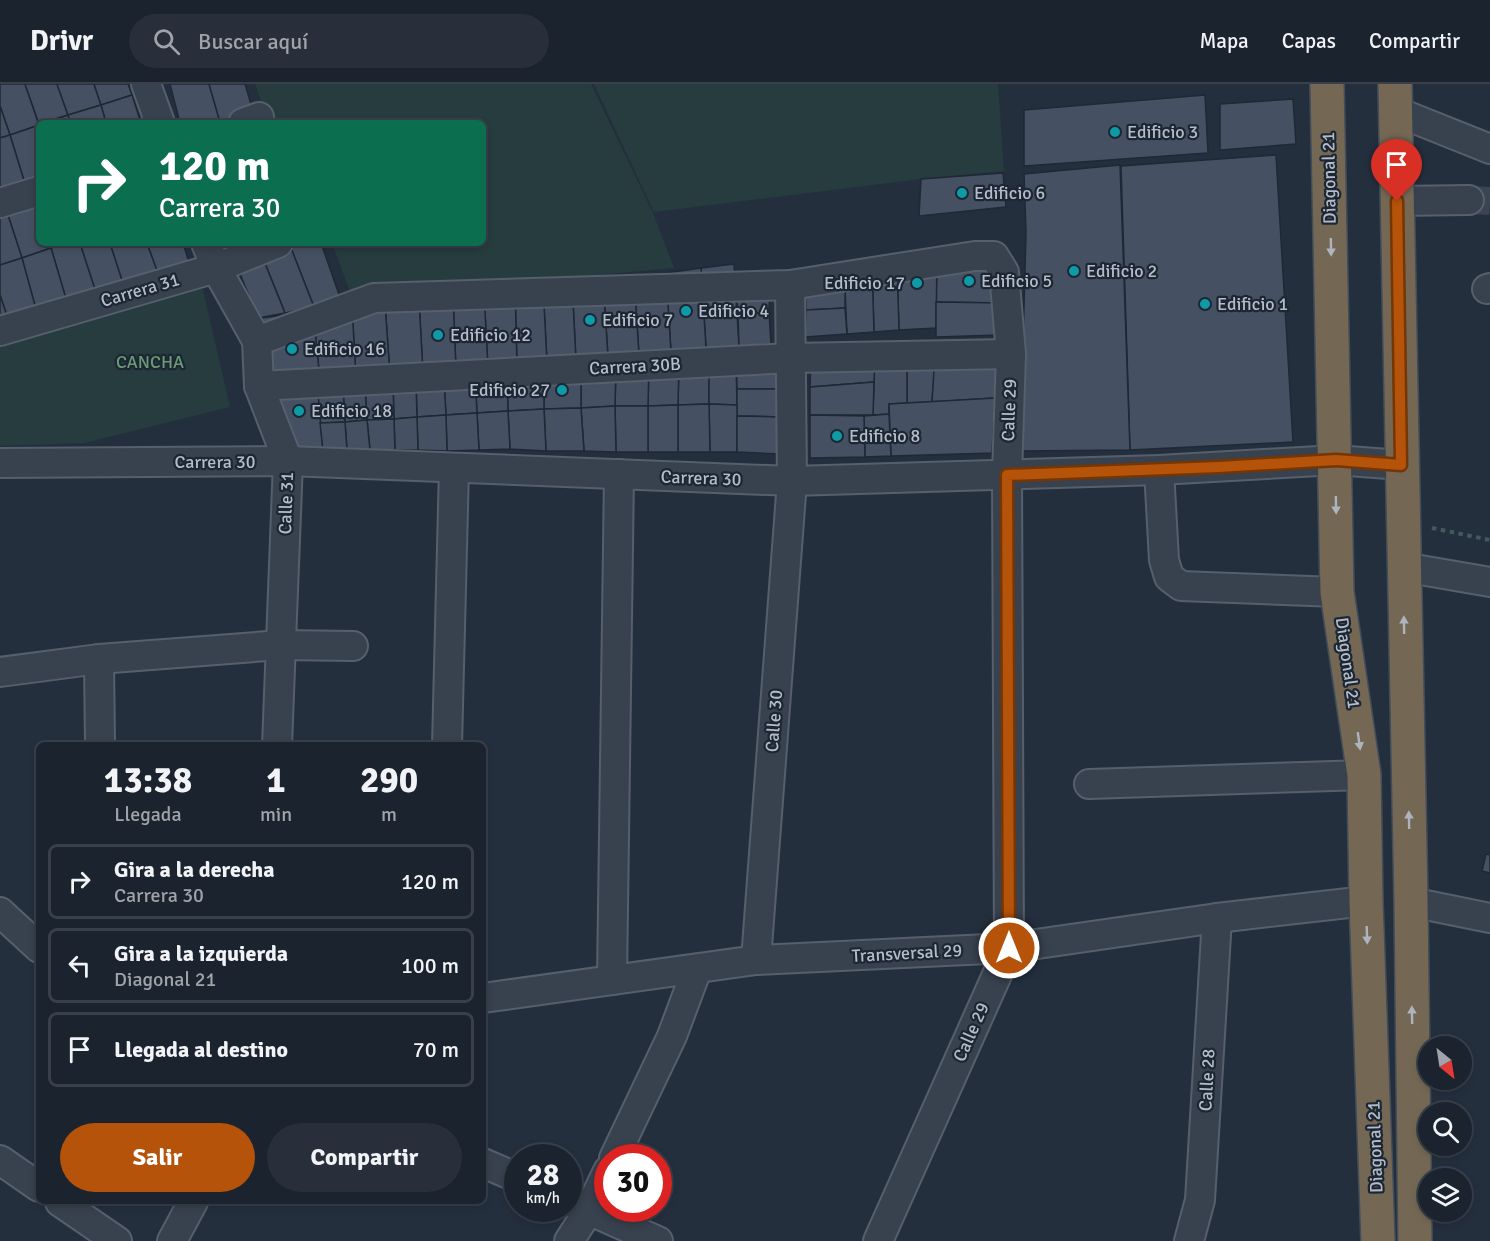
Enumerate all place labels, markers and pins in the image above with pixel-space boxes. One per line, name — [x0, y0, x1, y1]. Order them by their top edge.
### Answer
place label: Edificio 3 — [1127, 121, 1198, 143]
marker: Edificio 3 — [1108, 125, 1122, 139]
pin — [1371, 139, 1422, 201]
place label: Edificio 6 — [974, 182, 1045, 204]
marker: Edificio 6 — [955, 186, 969, 200]
place label: Edificio 2 — [1086, 260, 1157, 282]
marker: Edificio 2 — [1067, 264, 1081, 278]
place label: Edificio 5 — [981, 270, 1052, 292]
place label: Edificio 17 — [824, 272, 905, 294]
marker: Edificio 5 — [962, 274, 976, 288]
marker: Edificio 17 — [910, 276, 924, 290]
place label: Edificio 1 — [1217, 293, 1288, 315]
marker: Edificio 1 — [1198, 297, 1212, 311]
place label: Edificio 4 — [698, 300, 770, 322]
marker: Edificio 4 — [679, 304, 693, 318]
place label: Edificio 7 — [602, 309, 673, 331]
marker: Edificio 7 — [583, 313, 597, 327]
place label: Edificio 12 — [450, 324, 531, 346]
marker: Edificio 12 — [431, 328, 445, 342]
place label: Edificio 16 — [304, 338, 385, 360]
marker: Edificio 16 — [285, 342, 299, 356]
place label: Edificio 27 — [469, 379, 550, 401]
marker: Edificio 27 — [555, 383, 569, 397]
place label: Edificio 18 — [311, 400, 392, 422]
marker: Edificio 18 — [292, 404, 306, 418]
place label: Edificio 8 — [849, 425, 920, 447]
marker: Edificio 8 — [830, 429, 844, 443]

